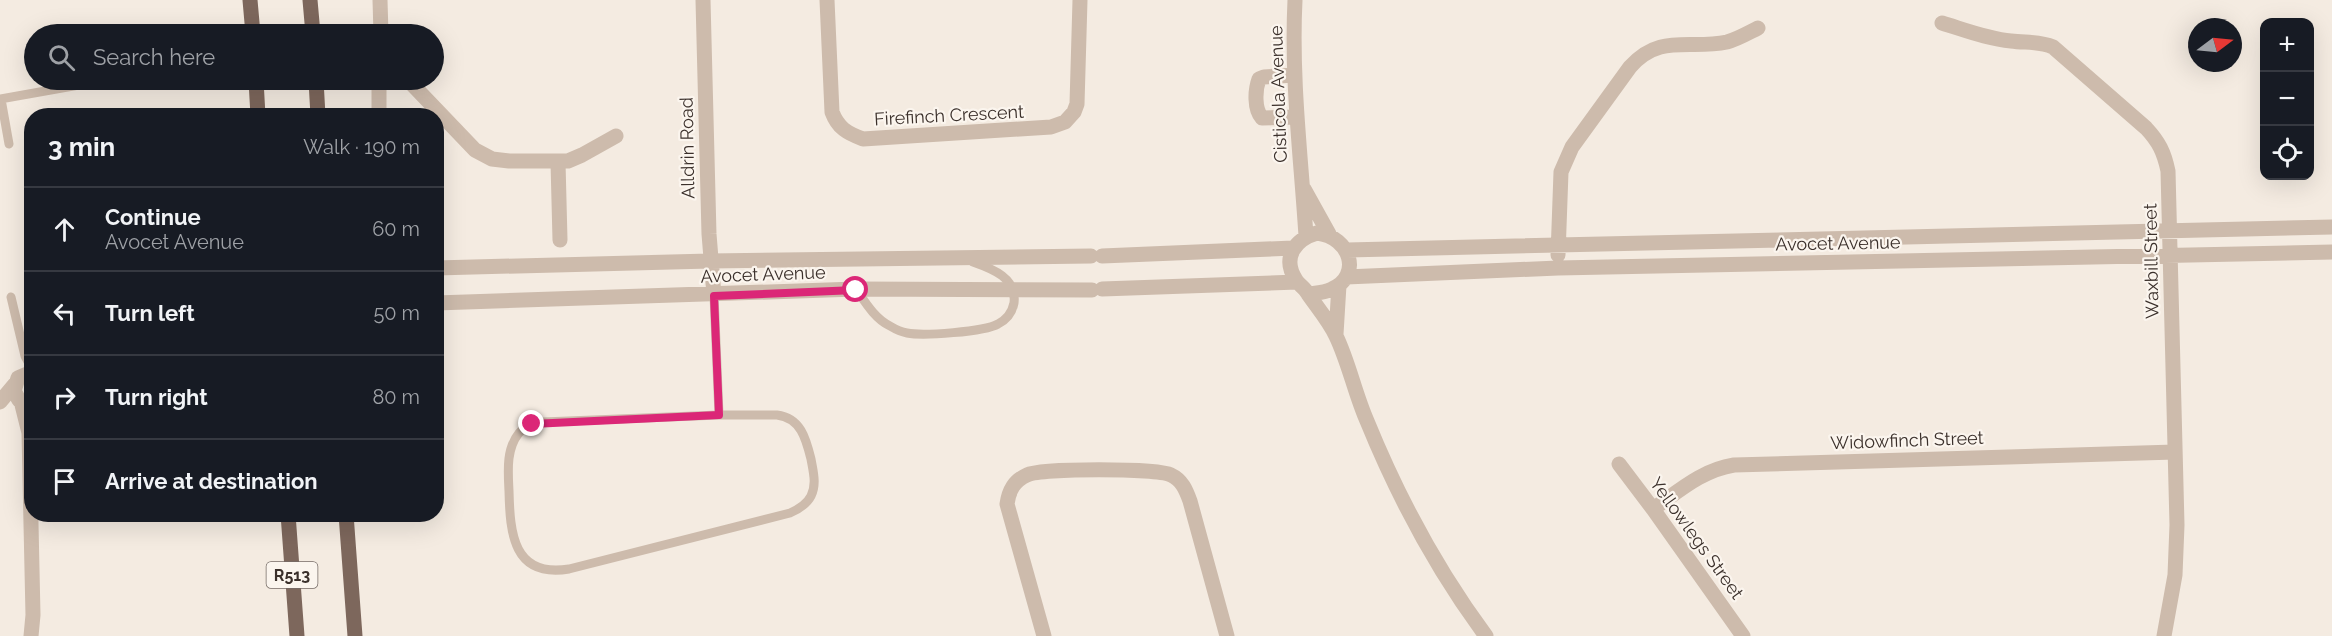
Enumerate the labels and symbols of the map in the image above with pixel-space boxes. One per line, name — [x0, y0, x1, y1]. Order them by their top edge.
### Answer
north arrow — [2188, 18, 2242, 72]
street label: Cisticola Avenue — [1265, 25, 1291, 163]
street label: Alldrin Road — [676, 97, 698, 199]
street label: Firefinch Crescent — [874, 101, 1024, 129]
street label: Waxbill Street — [2139, 203, 2163, 319]
street label: Avocet Avenue — [1775, 231, 1901, 255]
street label: Avocet Avenue — [700, 261, 826, 287]
route start — [842, 276, 868, 302]
route end — [518, 410, 544, 436]
street label: Widowfinch Street — [1830, 427, 1984, 453]
street label: Yellowlegs Street — [1646, 473, 1748, 603]
road number: R513 — [266, 562, 318, 588]

